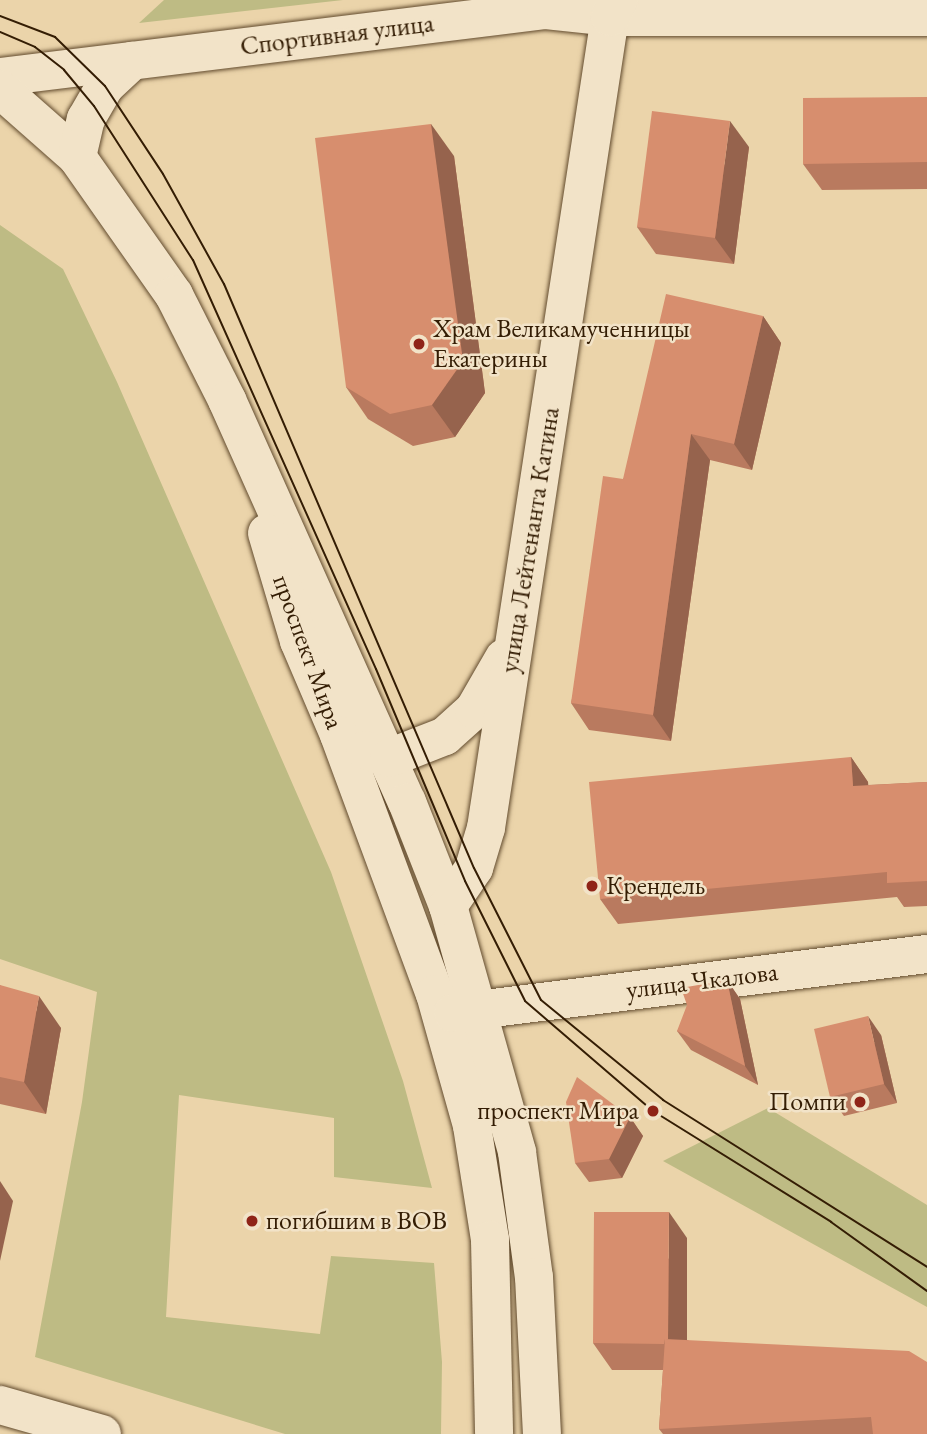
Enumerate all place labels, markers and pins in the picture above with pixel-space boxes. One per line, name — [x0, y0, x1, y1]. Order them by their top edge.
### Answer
place label: Храм Великамученницы Екатерины — [433, 313, 690, 374]
marker: Храм Великамученницы Екатерины — [411, 336, 427, 352]
place label: Крендель — [606, 870, 705, 902]
marker: Крендель — [584, 878, 600, 894]
place label: Помпи — [769, 1086, 846, 1118]
marker: Помпи — [852, 1094, 868, 1110]
place label: проспект Мира — [477, 1095, 639, 1127]
marker: проспект Мира — [645, 1103, 661, 1119]
place label: погибшим в ВОВ — [266, 1205, 447, 1237]
marker: погибшим в ВОВ — [244, 1213, 260, 1229]

